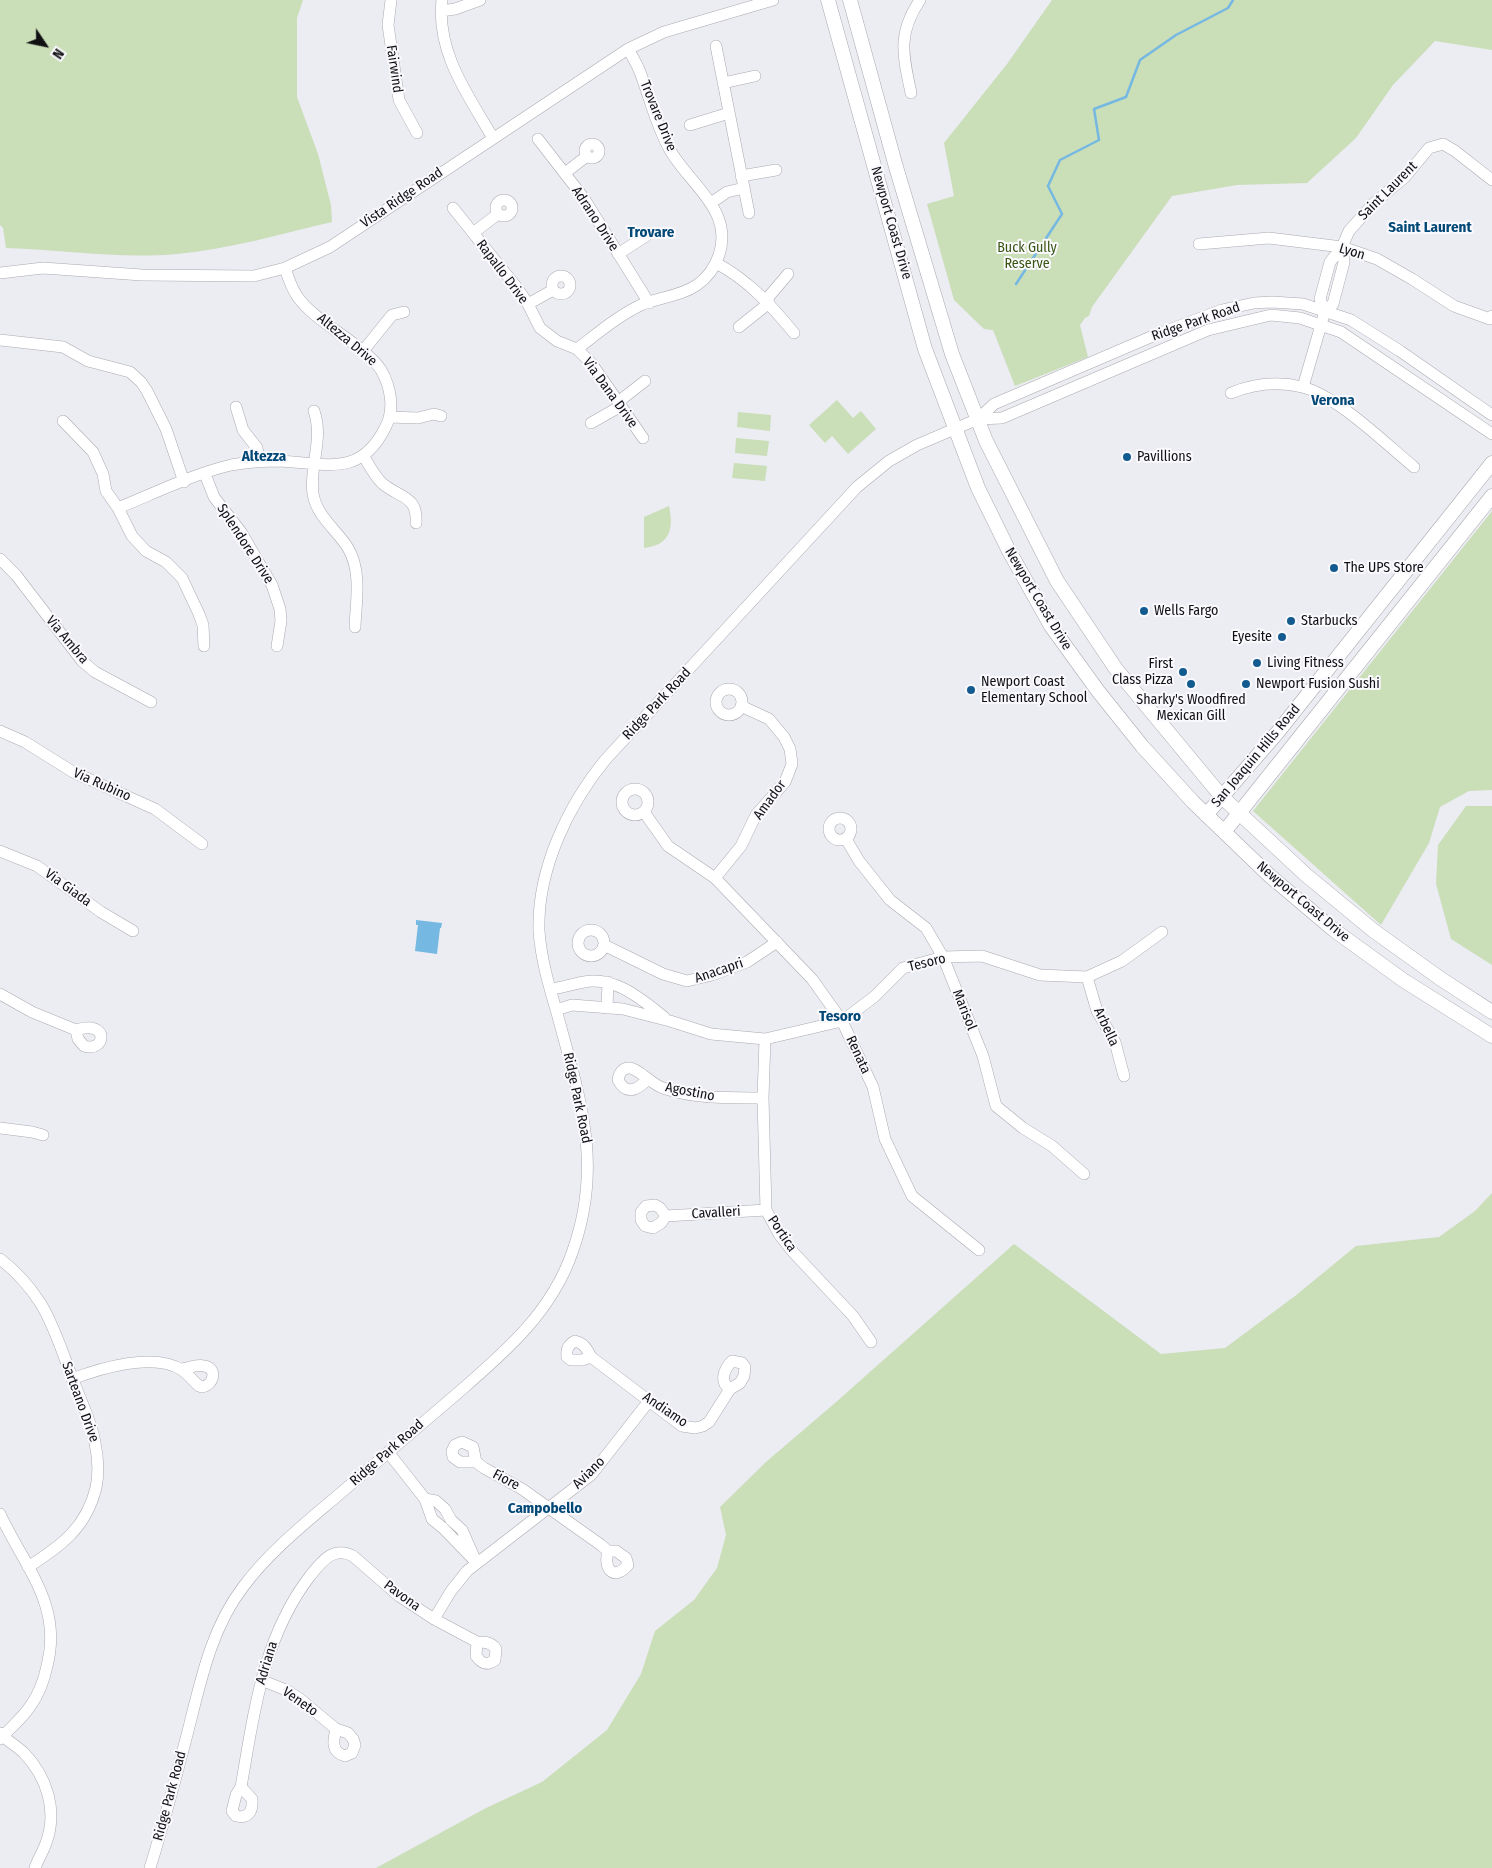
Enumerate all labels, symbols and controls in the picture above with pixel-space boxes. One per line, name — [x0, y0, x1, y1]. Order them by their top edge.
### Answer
north arrow — [20, 20, 70, 70]
street label: Fairwind — [382, 44, 406, 94]
text: N — [48, 45, 67, 62]
street label: Trovare Drive — [636, 78, 680, 154]
street label: Saint Laurent — [1355, 158, 1421, 224]
street label: Vista Ridge Road — [358, 164, 446, 232]
street label: Newport Coast Drive — [867, 165, 915, 281]
street label: Adrano Drive — [568, 183, 622, 255]
district label: Saint Laurent — [1388, 219, 1472, 237]
district label: Trovare — [628, 224, 674, 242]
street label: Rapallo Drive — [472, 237, 532, 307]
park label: Buck Gully Reserve — [997, 240, 1057, 272]
street label: Lyon — [1337, 240, 1367, 264]
street label: Ridge Park Road — [1150, 299, 1242, 345]
street label: Altezza Drive — [314, 310, 380, 370]
street label: Via Dana Drive — [579, 355, 641, 431]
district label: Verona — [1311, 392, 1355, 410]
district label: Altezza — [242, 448, 286, 466]
place label: Pavillions — [1137, 449, 1192, 465]
marker: Pavillions — [1121, 451, 1133, 463]
street label: Splendore Drive — [213, 501, 277, 587]
street label: Newport Coast Drive — [1001, 545, 1075, 653]
place label: The UPS Store — [1344, 560, 1424, 576]
marker: The UPS Store — [1328, 562, 1340, 574]
place label: Wells Fargo — [1154, 603, 1218, 619]
marker: Wells Fargo — [1138, 605, 1150, 617]
street label: Via Ambra — [42, 613, 92, 667]
place label: Starbucks — [1301, 613, 1357, 629]
marker: Starbucks — [1285, 615, 1297, 627]
place label: Eyesite — [1232, 629, 1272, 645]
marker: Eyesite — [1276, 631, 1288, 643]
place label: Living Fitness — [1267, 655, 1344, 671]
place label: First Class Pizza — [1112, 656, 1173, 689]
marker: Living Fitness — [1251, 657, 1263, 669]
street label: Ridge Park Road — [619, 664, 695, 744]
marker: First Class Pizza — [1177, 666, 1189, 678]
place label: Newport Coast Elementary School — [981, 674, 1088, 706]
place label: Newport Fusion Sushi — [1256, 676, 1380, 692]
marker: Sharky's Woodfired Mexican Gill — [1185, 678, 1197, 690]
marker: Newport Fusion Sushi — [1240, 678, 1252, 690]
marker: Newport Coast Elementary School — [965, 684, 977, 696]
place label: Sharky's Woodfired Mexican Gill — [1136, 692, 1246, 724]
street label: San Joaquin Hills Road — [1208, 701, 1304, 811]
street label: Via Rubino — [71, 765, 133, 805]
street label: Amador — [750, 777, 790, 823]
street label: Newport Coast Drive — [1253, 858, 1353, 946]
street label: Via Giada — [41, 865, 95, 911]
street label: Tesoro — [907, 950, 947, 976]
street label: Anacapri — [693, 955, 745, 987]
street label: Marisol — [948, 987, 980, 1033]
street label: Arbella — [1090, 1005, 1122, 1049]
district label: Tesoro — [819, 1008, 861, 1026]
street label: Renata — [842, 1033, 874, 1077]
street label: Ridge Park Road — [559, 1051, 595, 1145]
street label: Agostino — [664, 1079, 716, 1105]
street label: Cavalleri — [691, 1203, 741, 1223]
street label: Portica — [764, 1213, 800, 1255]
street label: Sarteano Drive — [58, 1359, 102, 1445]
street label: Andiamo — [639, 1389, 691, 1431]
street label: Ridge Park Road — [347, 1416, 427, 1490]
street label: Aviano — [569, 1453, 609, 1493]
street label: Fiore — [490, 1466, 522, 1494]
district label: Campobello — [508, 1500, 582, 1518]
street label: Pavona — [380, 1577, 424, 1615]
street label: Adriana — [252, 1639, 282, 1687]
street label: Veneto — [279, 1684, 321, 1720]
street label: Ridge Park Road — [150, 1749, 190, 1843]

